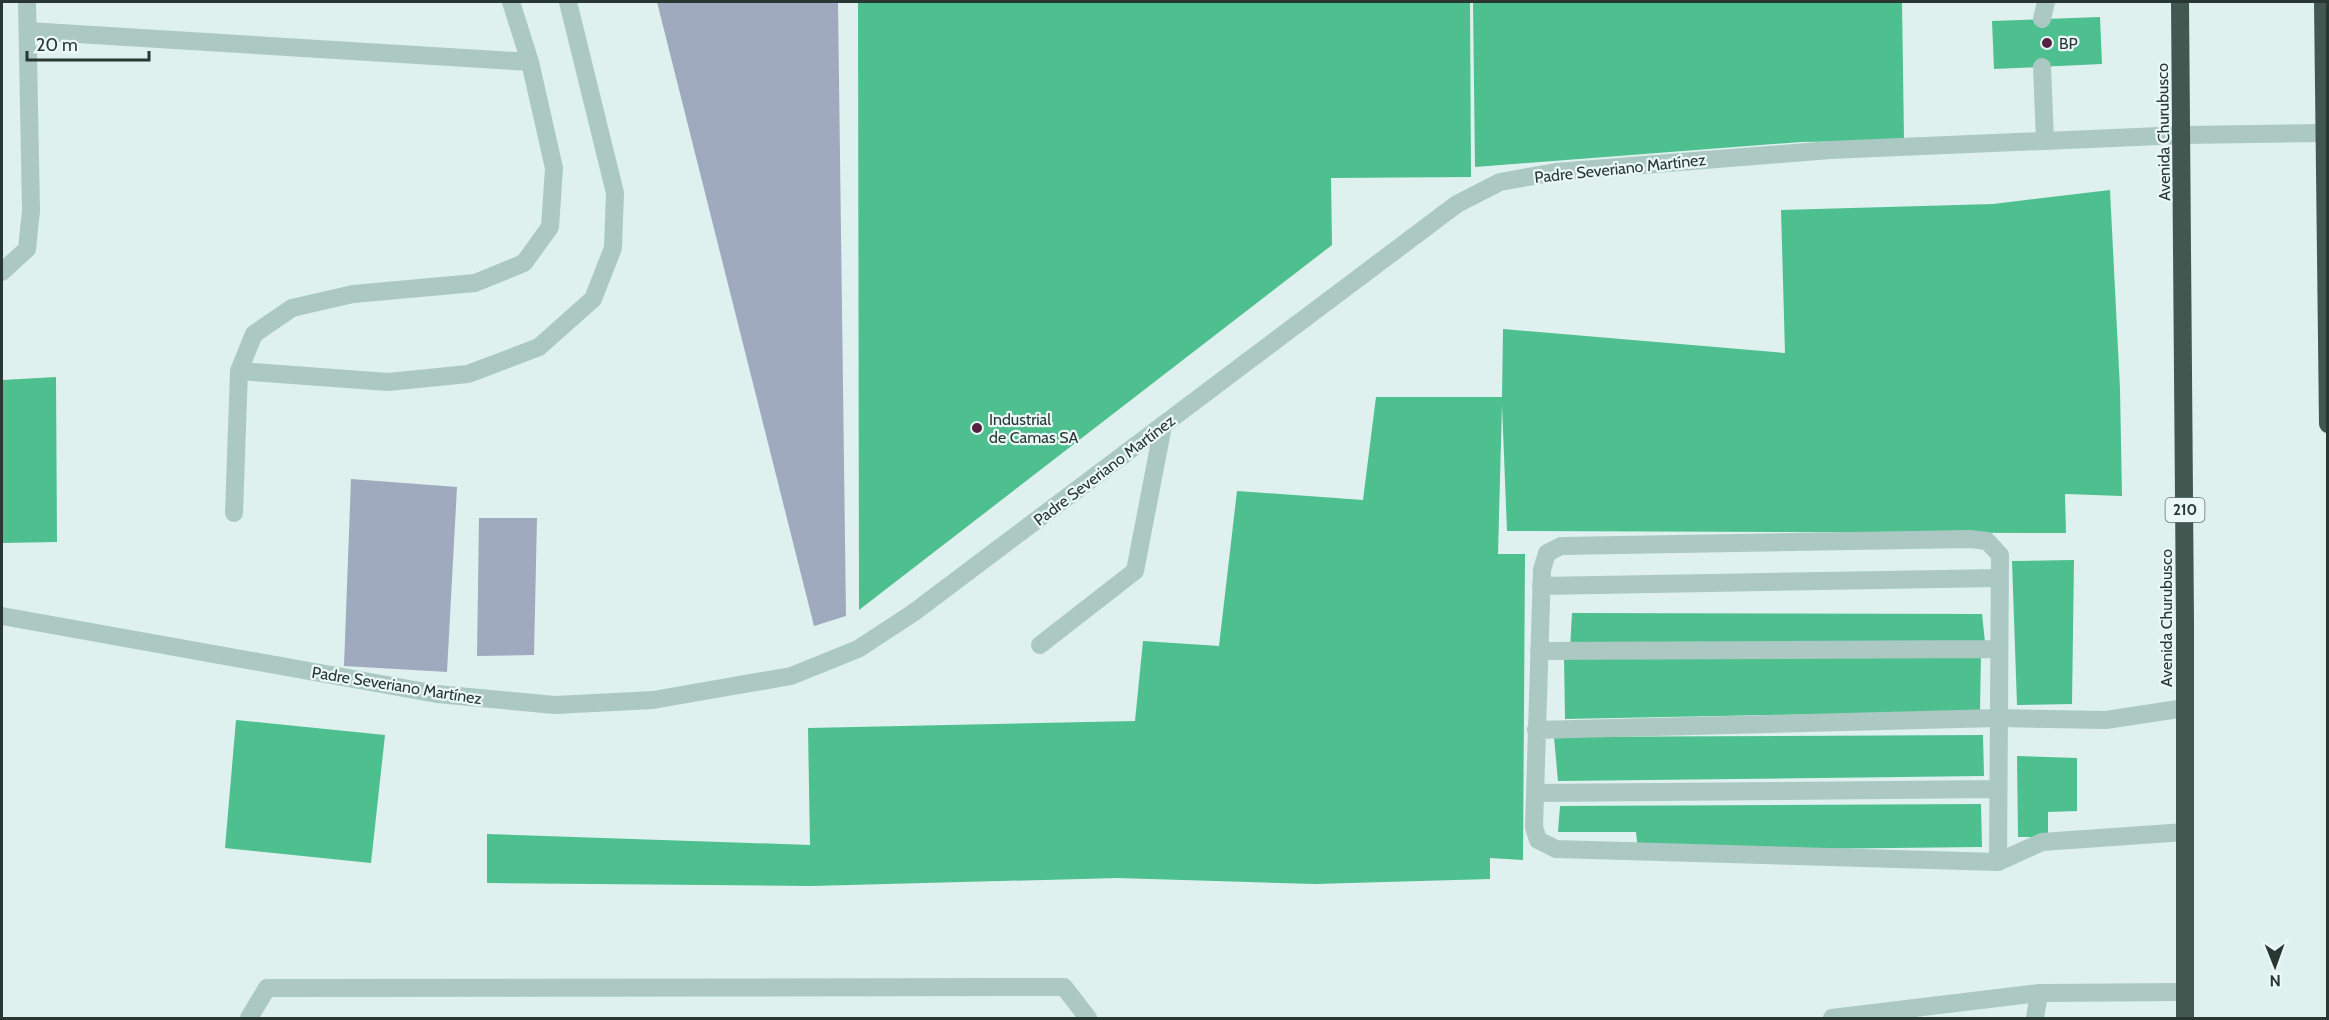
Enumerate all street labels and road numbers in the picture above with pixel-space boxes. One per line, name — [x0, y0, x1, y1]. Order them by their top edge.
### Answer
street label: Avenida Churubusco — [2153, 63, 2174, 201]
street label: Padre Severiano Martínez — [1533, 150, 1707, 187]
street label: Padre Severiano Martínez — [1030, 411, 1179, 530]
road number: 210 — [2166, 498, 2204, 522]
street label: Avenida Churubusco — [2157, 549, 2176, 687]
street label: Padre Severiano Martínez — [310, 663, 484, 708]

